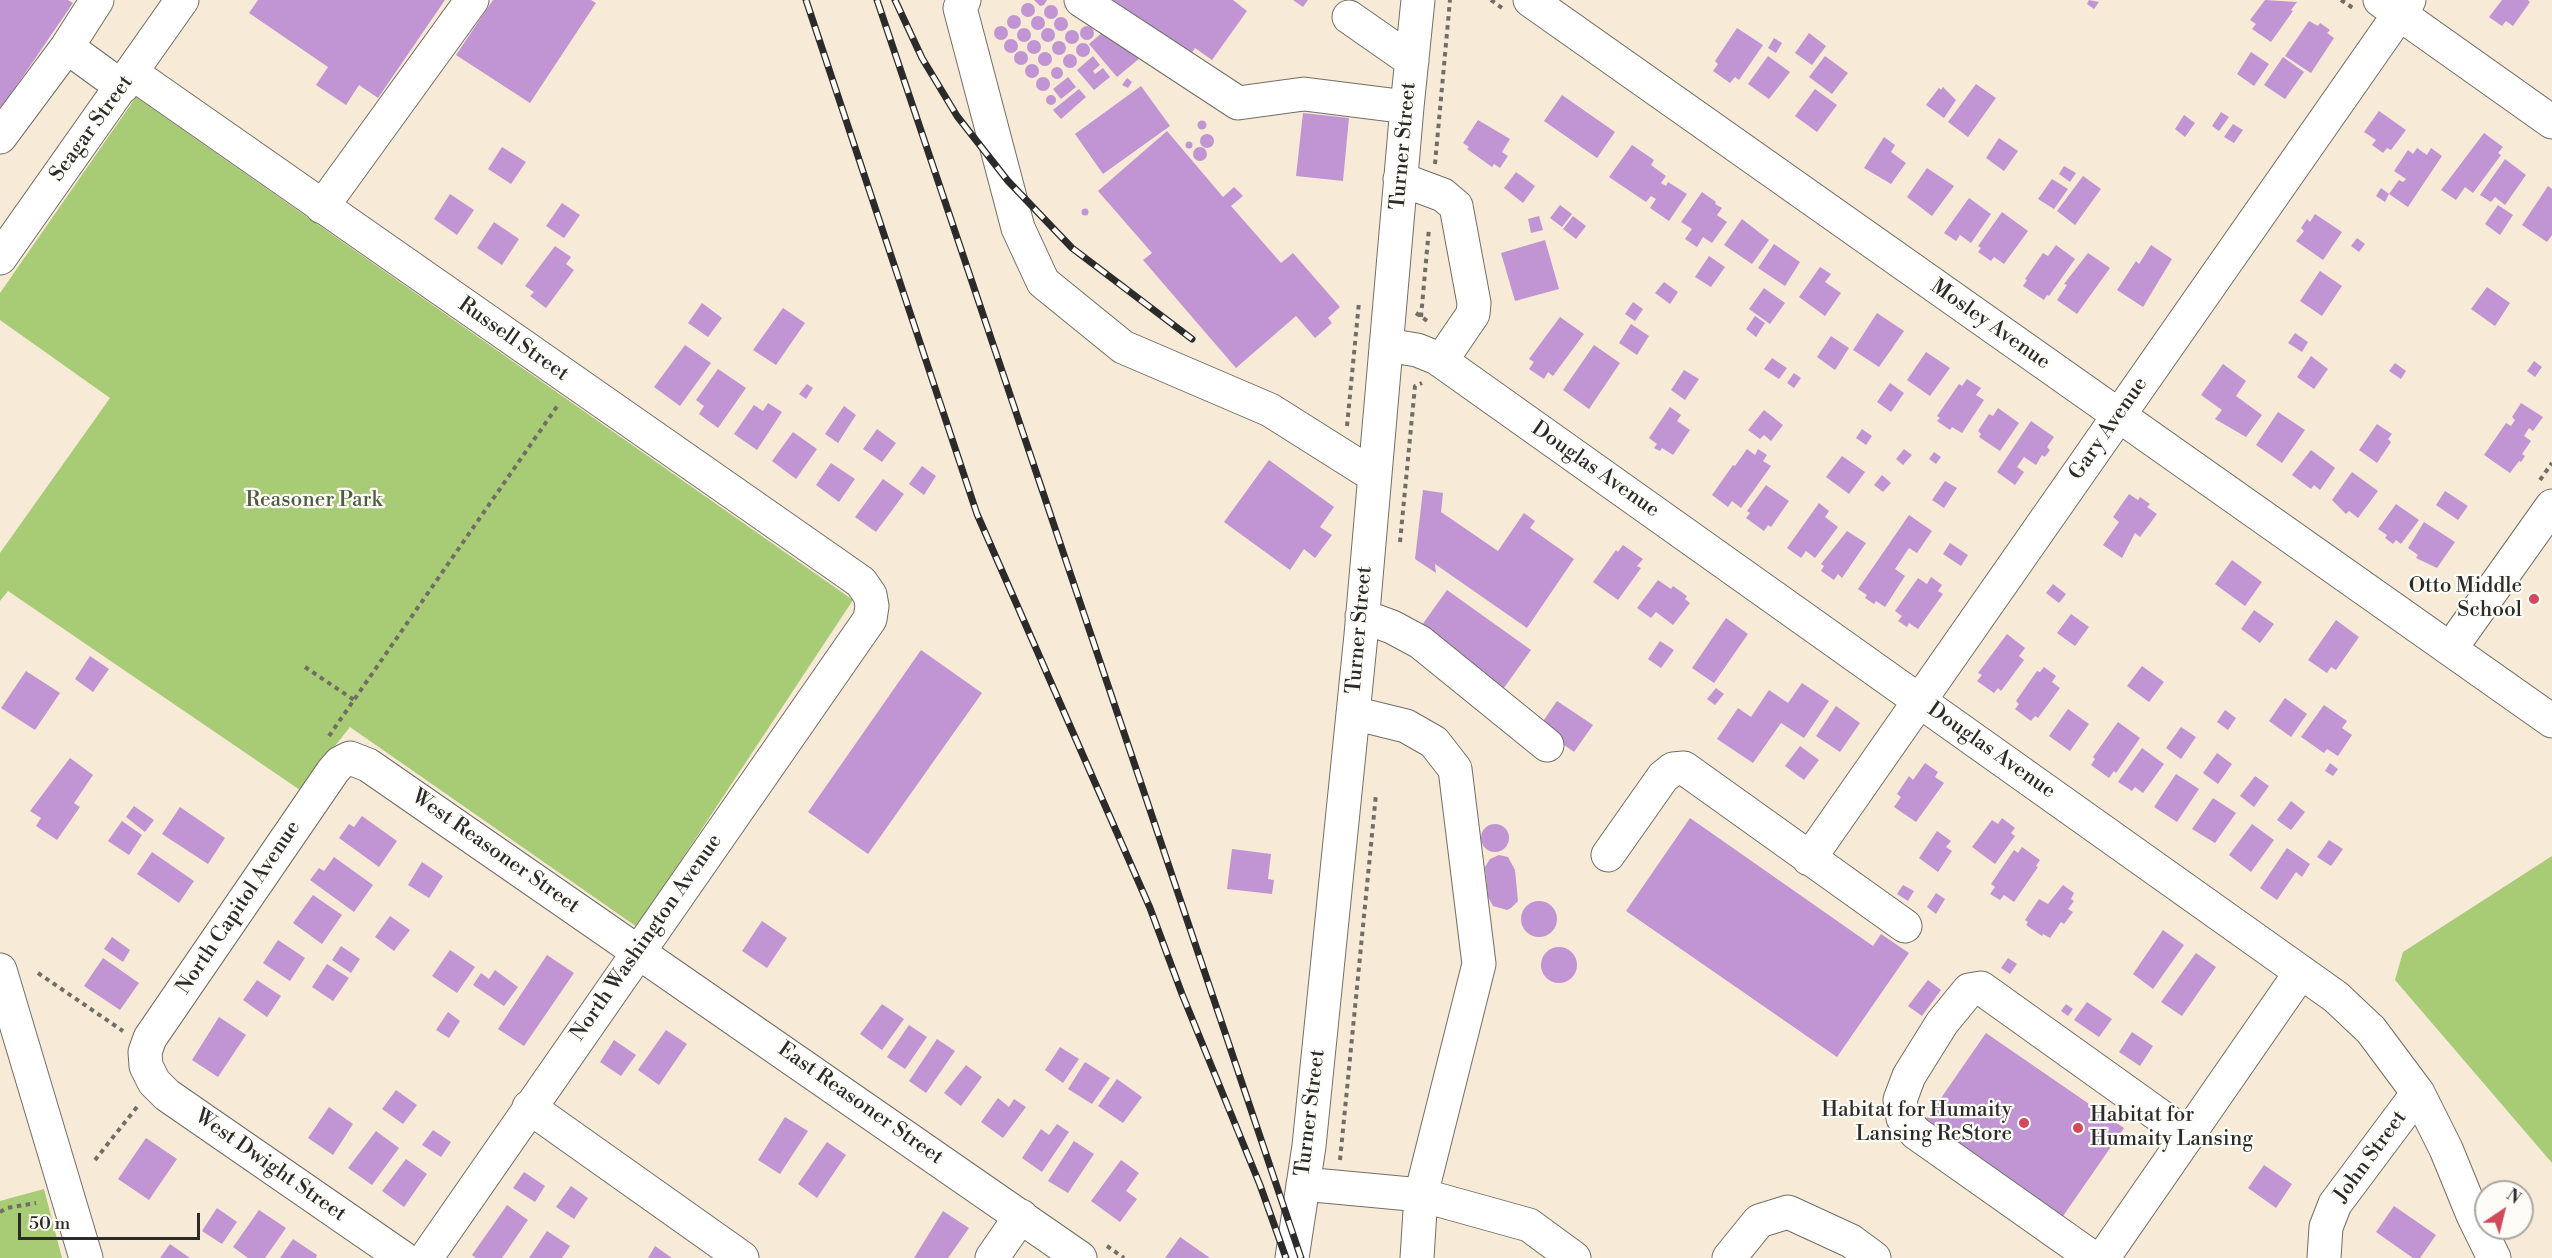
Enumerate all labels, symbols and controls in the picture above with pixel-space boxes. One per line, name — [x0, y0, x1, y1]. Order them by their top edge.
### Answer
street label: Seagar Street — [45, 71, 139, 187]
street label: Turner Street — [1386, 81, 1422, 211]
street label: Mosley Avenue — [1925, 275, 2055, 375]
street label: Russell Street — [453, 293, 573, 387]
street label: Gary Avenue — [2064, 373, 2154, 485]
street label: Douglas Avenue — [1526, 417, 1664, 523]
park label: Reasoner Park — [246, 488, 382, 514]
street label: Turner Street — [1342, 565, 1378, 695]
place label: Otto Middle School — [2409, 574, 2522, 624]
marker: Otto Middle School — [2527, 592, 2541, 606]
street label: Douglas Avenue — [1922, 698, 2060, 804]
street label: West Reasoner Street — [406, 784, 584, 920]
street label: North Capitol Avenue — [172, 816, 306, 1000]
street label: North Washington Avenue — [566, 830, 728, 1046]
street label: East Reasoner Street — [772, 1037, 948, 1171]
street label: Turner Street — [1291, 1048, 1331, 1178]
place label: Habitat for Humaity Lansing ReStore — [1821, 1098, 2012, 1148]
place label: Habitat for Humaity Lansing — [2090, 1103, 2253, 1153]
street label: West Dwight Street — [189, 1104, 351, 1228]
street label: John Street — [2329, 1106, 2413, 1208]
marker: Habitat for Humaity Lansing ReStore — [2017, 1116, 2031, 1130]
marker: Habitat for Humaity Lansing — [2071, 1121, 2085, 1135]
north arrow — [2474, 1180, 2534, 1240]
text: N — [2502, 1185, 2524, 1209]
scale bar — [21, 1201, 202, 1239]
text: 50 m — [29, 1212, 70, 1235]

